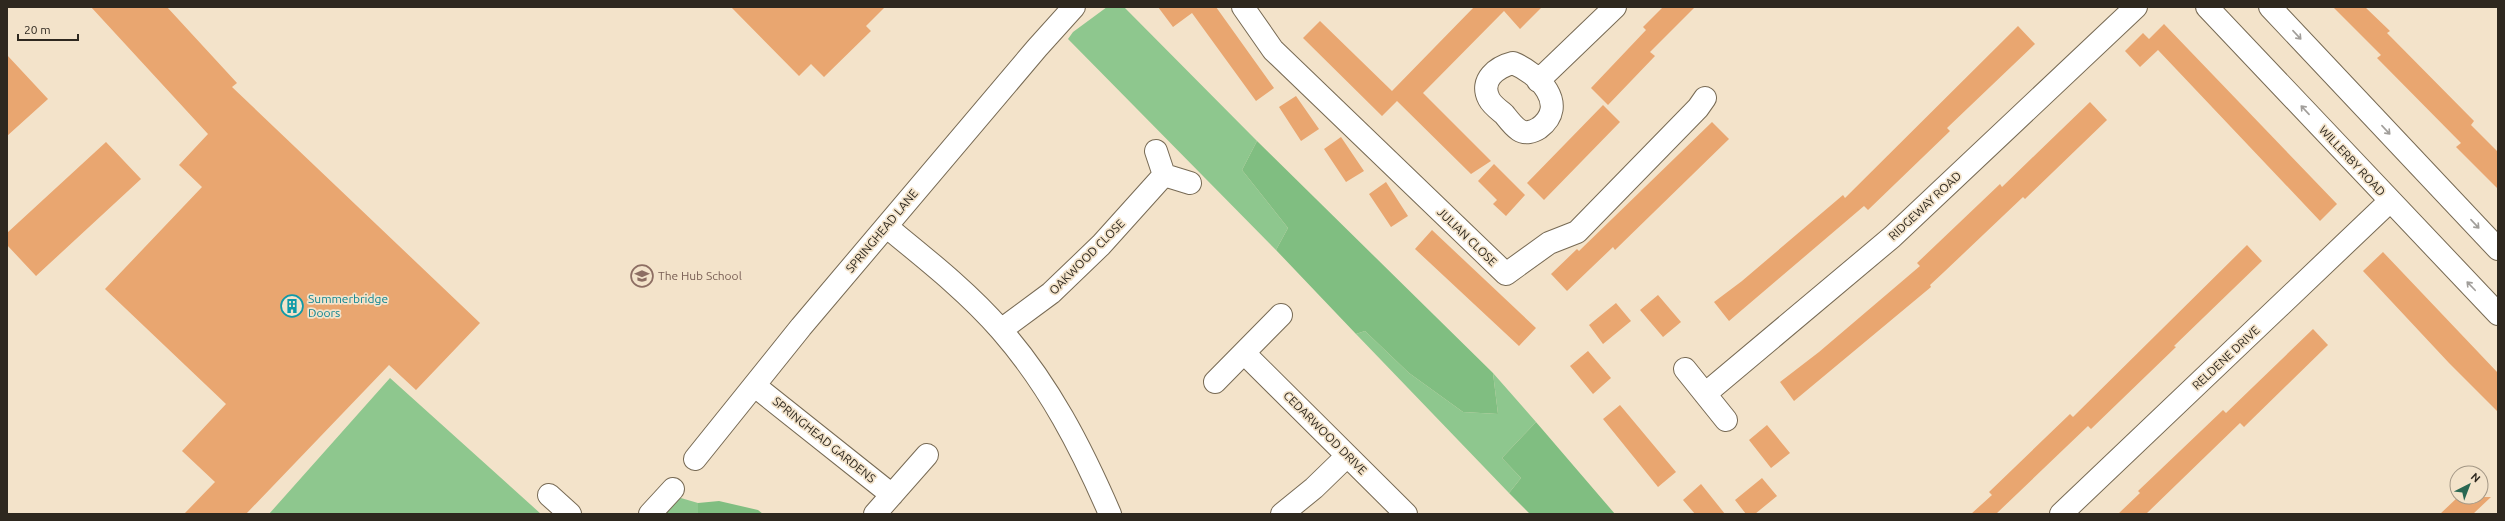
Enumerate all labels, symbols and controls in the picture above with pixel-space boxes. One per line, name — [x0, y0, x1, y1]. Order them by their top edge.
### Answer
scale bar — [18, 16, 78, 42]
text: 20 m — [24, 23, 51, 36]
one-way arrow — [2292, 30, 2302, 40]
one-way arrow — [2300, 105, 2310, 115]
street label: WILLERBY ROAD — [2317, 123, 2388, 198]
one-way arrow — [2381, 125, 2391, 135]
street label: RIDGEWAY ROAD — [1886, 169, 1964, 243]
street label: SPRINGHEAD LANE — [843, 186, 920, 275]
street label: JULIAN CLOSE — [1435, 205, 1500, 269]
street label: OAKWOOD CLOSE — [1046, 216, 1127, 297]
one-way arrow — [2471, 219, 2480, 230]
school or university icon: The Hub School — [629, 263, 655, 289]
place label: The Hub School — [658, 269, 742, 282]
one-way arrow — [2466, 281, 2476, 291]
place label: Summerbridge Doors — [308, 292, 388, 319]
building icon: Summerbridge Doors — [279, 293, 305, 319]
street label: RELDENE DRIVE — [2189, 323, 2262, 392]
street label: CEDARWOOD DRIVE — [1281, 388, 1370, 477]
street label: SPRINGHEAD GARDENS — [770, 394, 878, 485]
north arrow — [2449, 465, 2489, 505]
text: N — [2469, 470, 2483, 485]

